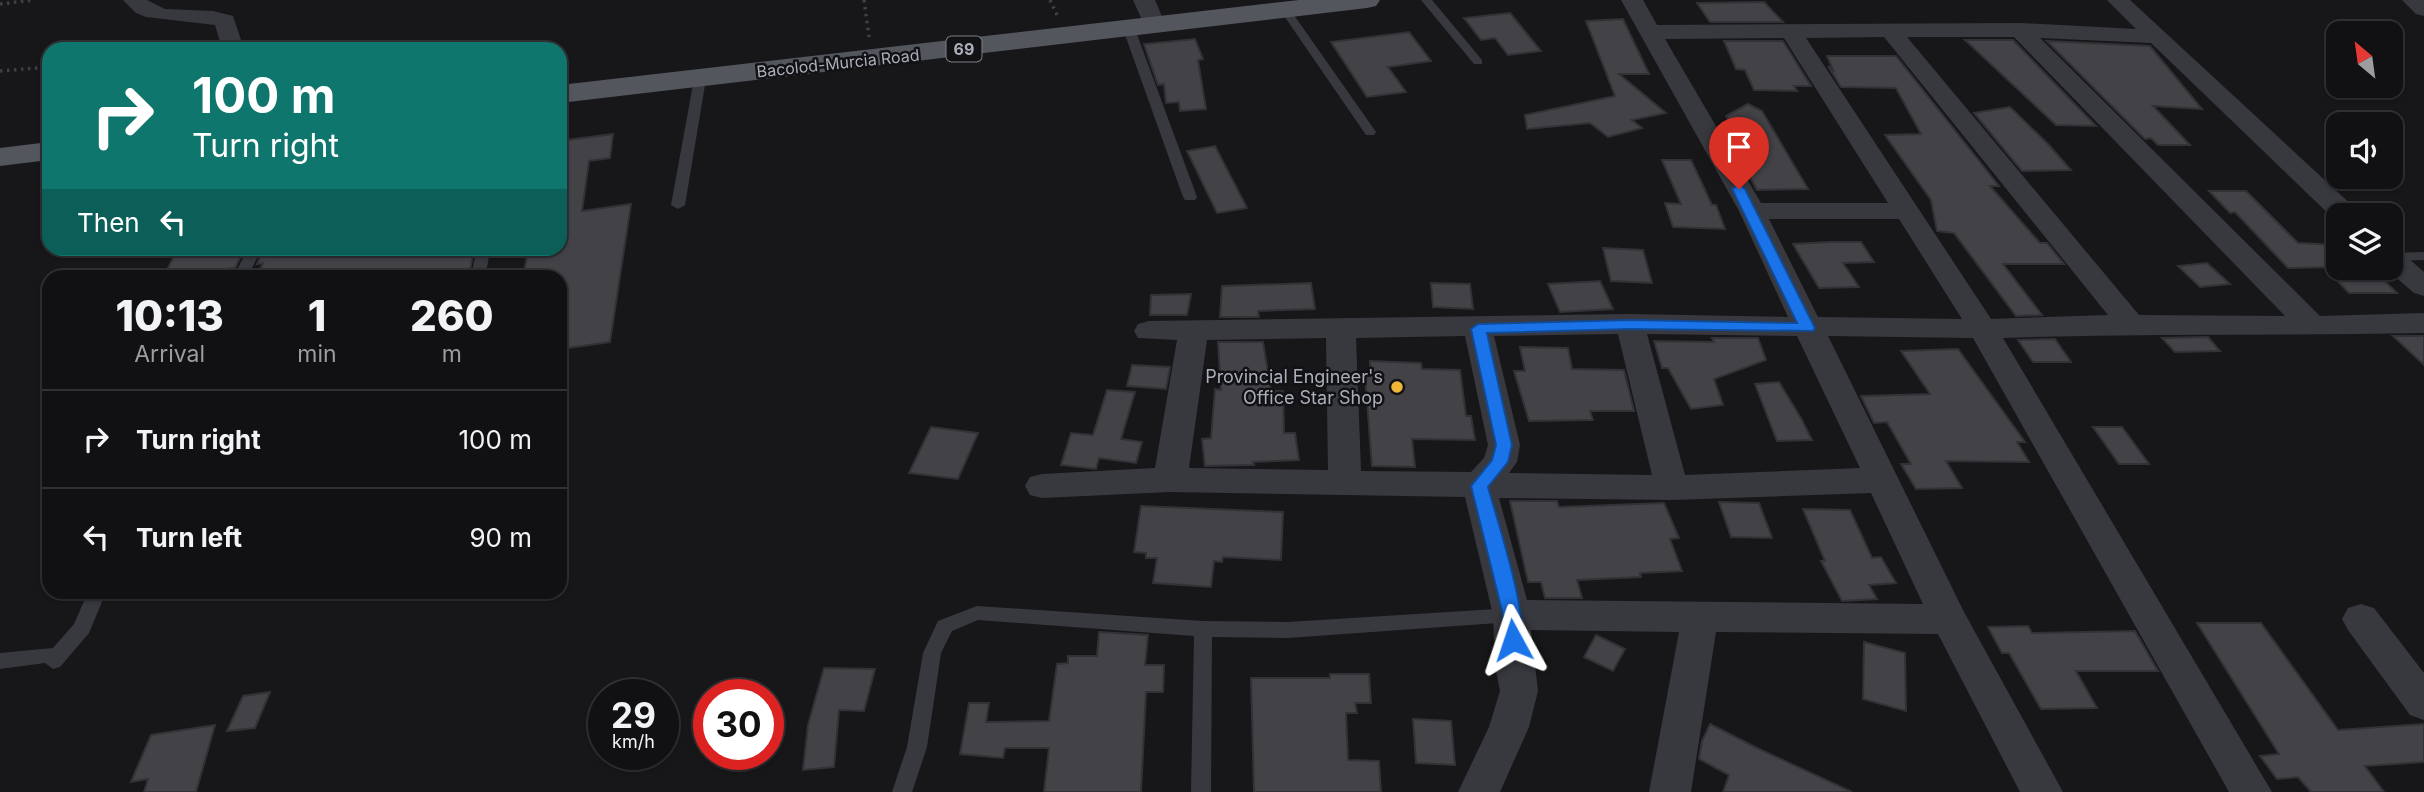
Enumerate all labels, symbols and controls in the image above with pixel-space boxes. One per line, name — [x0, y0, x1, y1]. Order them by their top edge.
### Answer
north arrow — [2326, 21, 2403, 98]
map controls — [2326, 21, 2403, 280]
road number: 69 — [946, 36, 982, 61]
street label: Bacolod-Murcia Road — [756, 45, 920, 81]
text: 100 m — [192, 66, 336, 125]
icon: right — [77, 70, 168, 161]
button: sound — [2326, 112, 2403, 189]
pin — [1709, 117, 1769, 189]
text: Turn right — [192, 126, 339, 165]
icon: arrive — [1720, 128, 1758, 166]
icon: left — [154, 203, 192, 241]
button: layers — [2326, 203, 2403, 280]
text: Then — [77, 207, 140, 238]
text: 10:13 — [115, 290, 224, 341]
text: 1 — [308, 290, 326, 341]
text: 260 — [410, 290, 494, 341]
text: Arrival — [134, 340, 205, 368]
text: min — [297, 340, 337, 368]
text: m — [442, 340, 462, 368]
place label: Provincial Engineer's Office Star Shop — [1205, 366, 1383, 408]
marker: Provincial Engineer's Office Star Shop — [1389, 379, 1405, 395]
icon: right — [77, 420, 115, 458]
text: Turn right — [136, 424, 261, 455]
text: 100 m — [459, 424, 532, 455]
icon: left — [77, 518, 115, 556]
text: Turn left — [136, 522, 242, 553]
text: 90 m — [469, 522, 532, 553]
position arrow — [1476, 603, 1550, 677]
speed limit sign: 30 — [693, 679, 784, 770]
text: 29 — [611, 694, 656, 736]
text: km/h — [612, 731, 655, 752]

